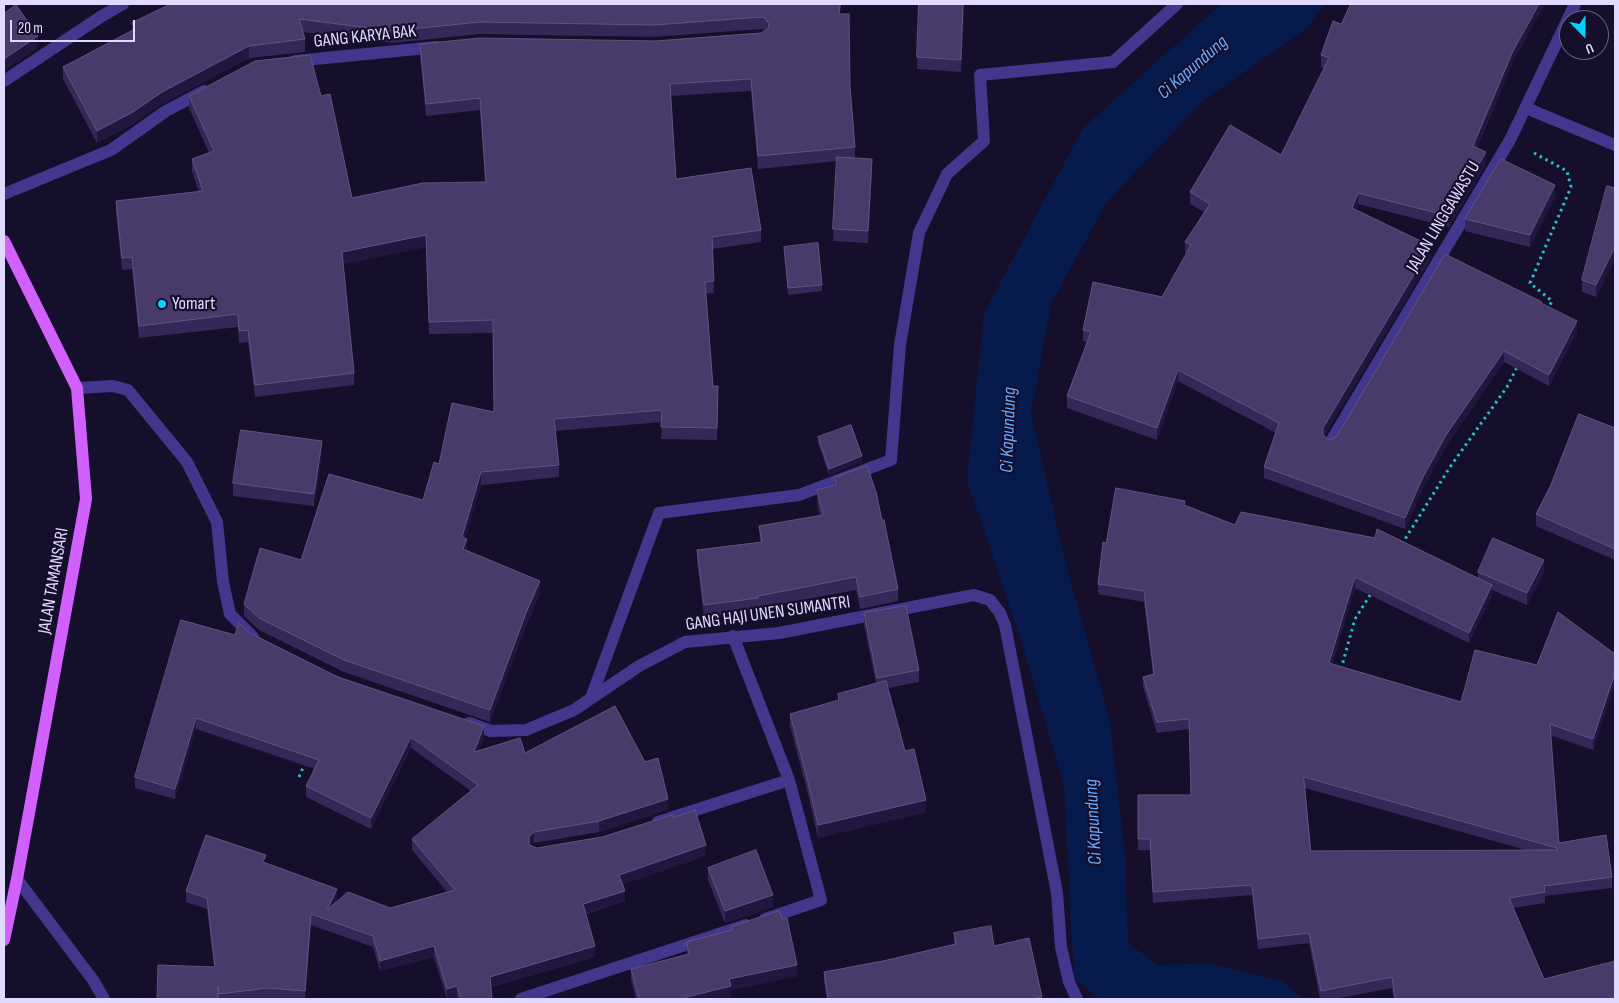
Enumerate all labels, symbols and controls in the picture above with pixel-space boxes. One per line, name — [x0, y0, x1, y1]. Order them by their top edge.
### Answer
scale bar — [12, 10, 138, 42]
north arrow — [1559, 10, 1609, 60]
text: 20 m — [18, 19, 43, 38]
street label: GANG KARYA BAK — [313, 21, 417, 53]
water label: Ci Kapundung — [1153, 31, 1233, 105]
text: U — [1583, 39, 1596, 58]
street label: JALAN LINGGAWASTU — [1402, 158, 1486, 276]
place label: Yomart — [172, 293, 215, 315]
marker: Yomart — [156, 298, 168, 310]
water label: Ci Kapundung — [996, 387, 1022, 473]
street label: JALAN TAMANSARI — [34, 526, 74, 636]
street label: GANG HAJI UNEN SUMANTRI — [684, 592, 852, 636]
water label: Ci Kapundung — [1080, 779, 1108, 865]

